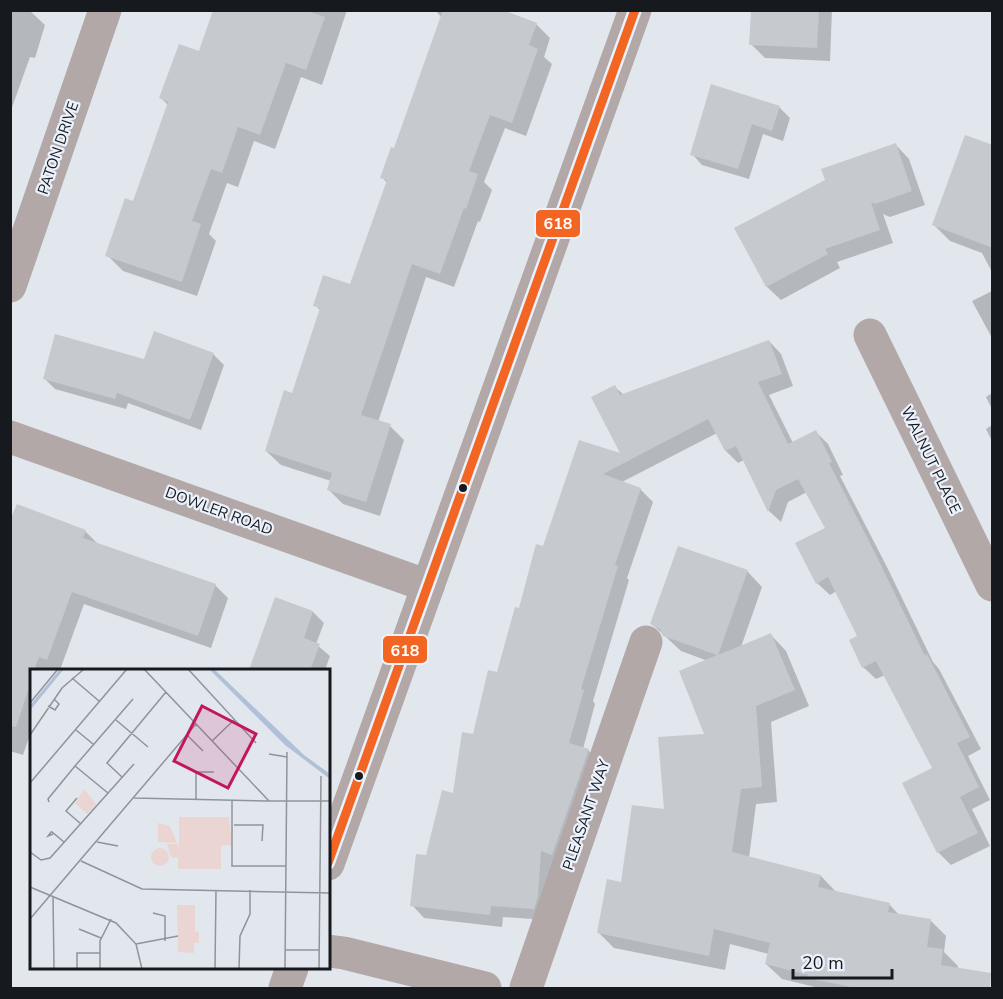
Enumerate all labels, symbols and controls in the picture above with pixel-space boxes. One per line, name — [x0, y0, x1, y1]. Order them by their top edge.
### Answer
street label: PATON DRIVE — [33, 99, 83, 197]
line badge: 618 — [535, 209, 581, 238]
text: 618 — [544, 213, 572, 235]
street label: WALNUT PLACE — [896, 403, 966, 517]
street label: DOWLER ROAD — [162, 482, 276, 540]
unlabelled marker — [457, 482, 469, 494]
line badge: 618 — [382, 635, 428, 664]
text: 618 — [391, 640, 419, 662]
inset map — [30, 669, 330, 969]
street label: PLEASANT WAY — [558, 756, 615, 873]
unlabelled marker — [353, 770, 365, 782]
scale bar — [793, 942, 892, 980]
text: 20 m — [802, 951, 844, 975]

